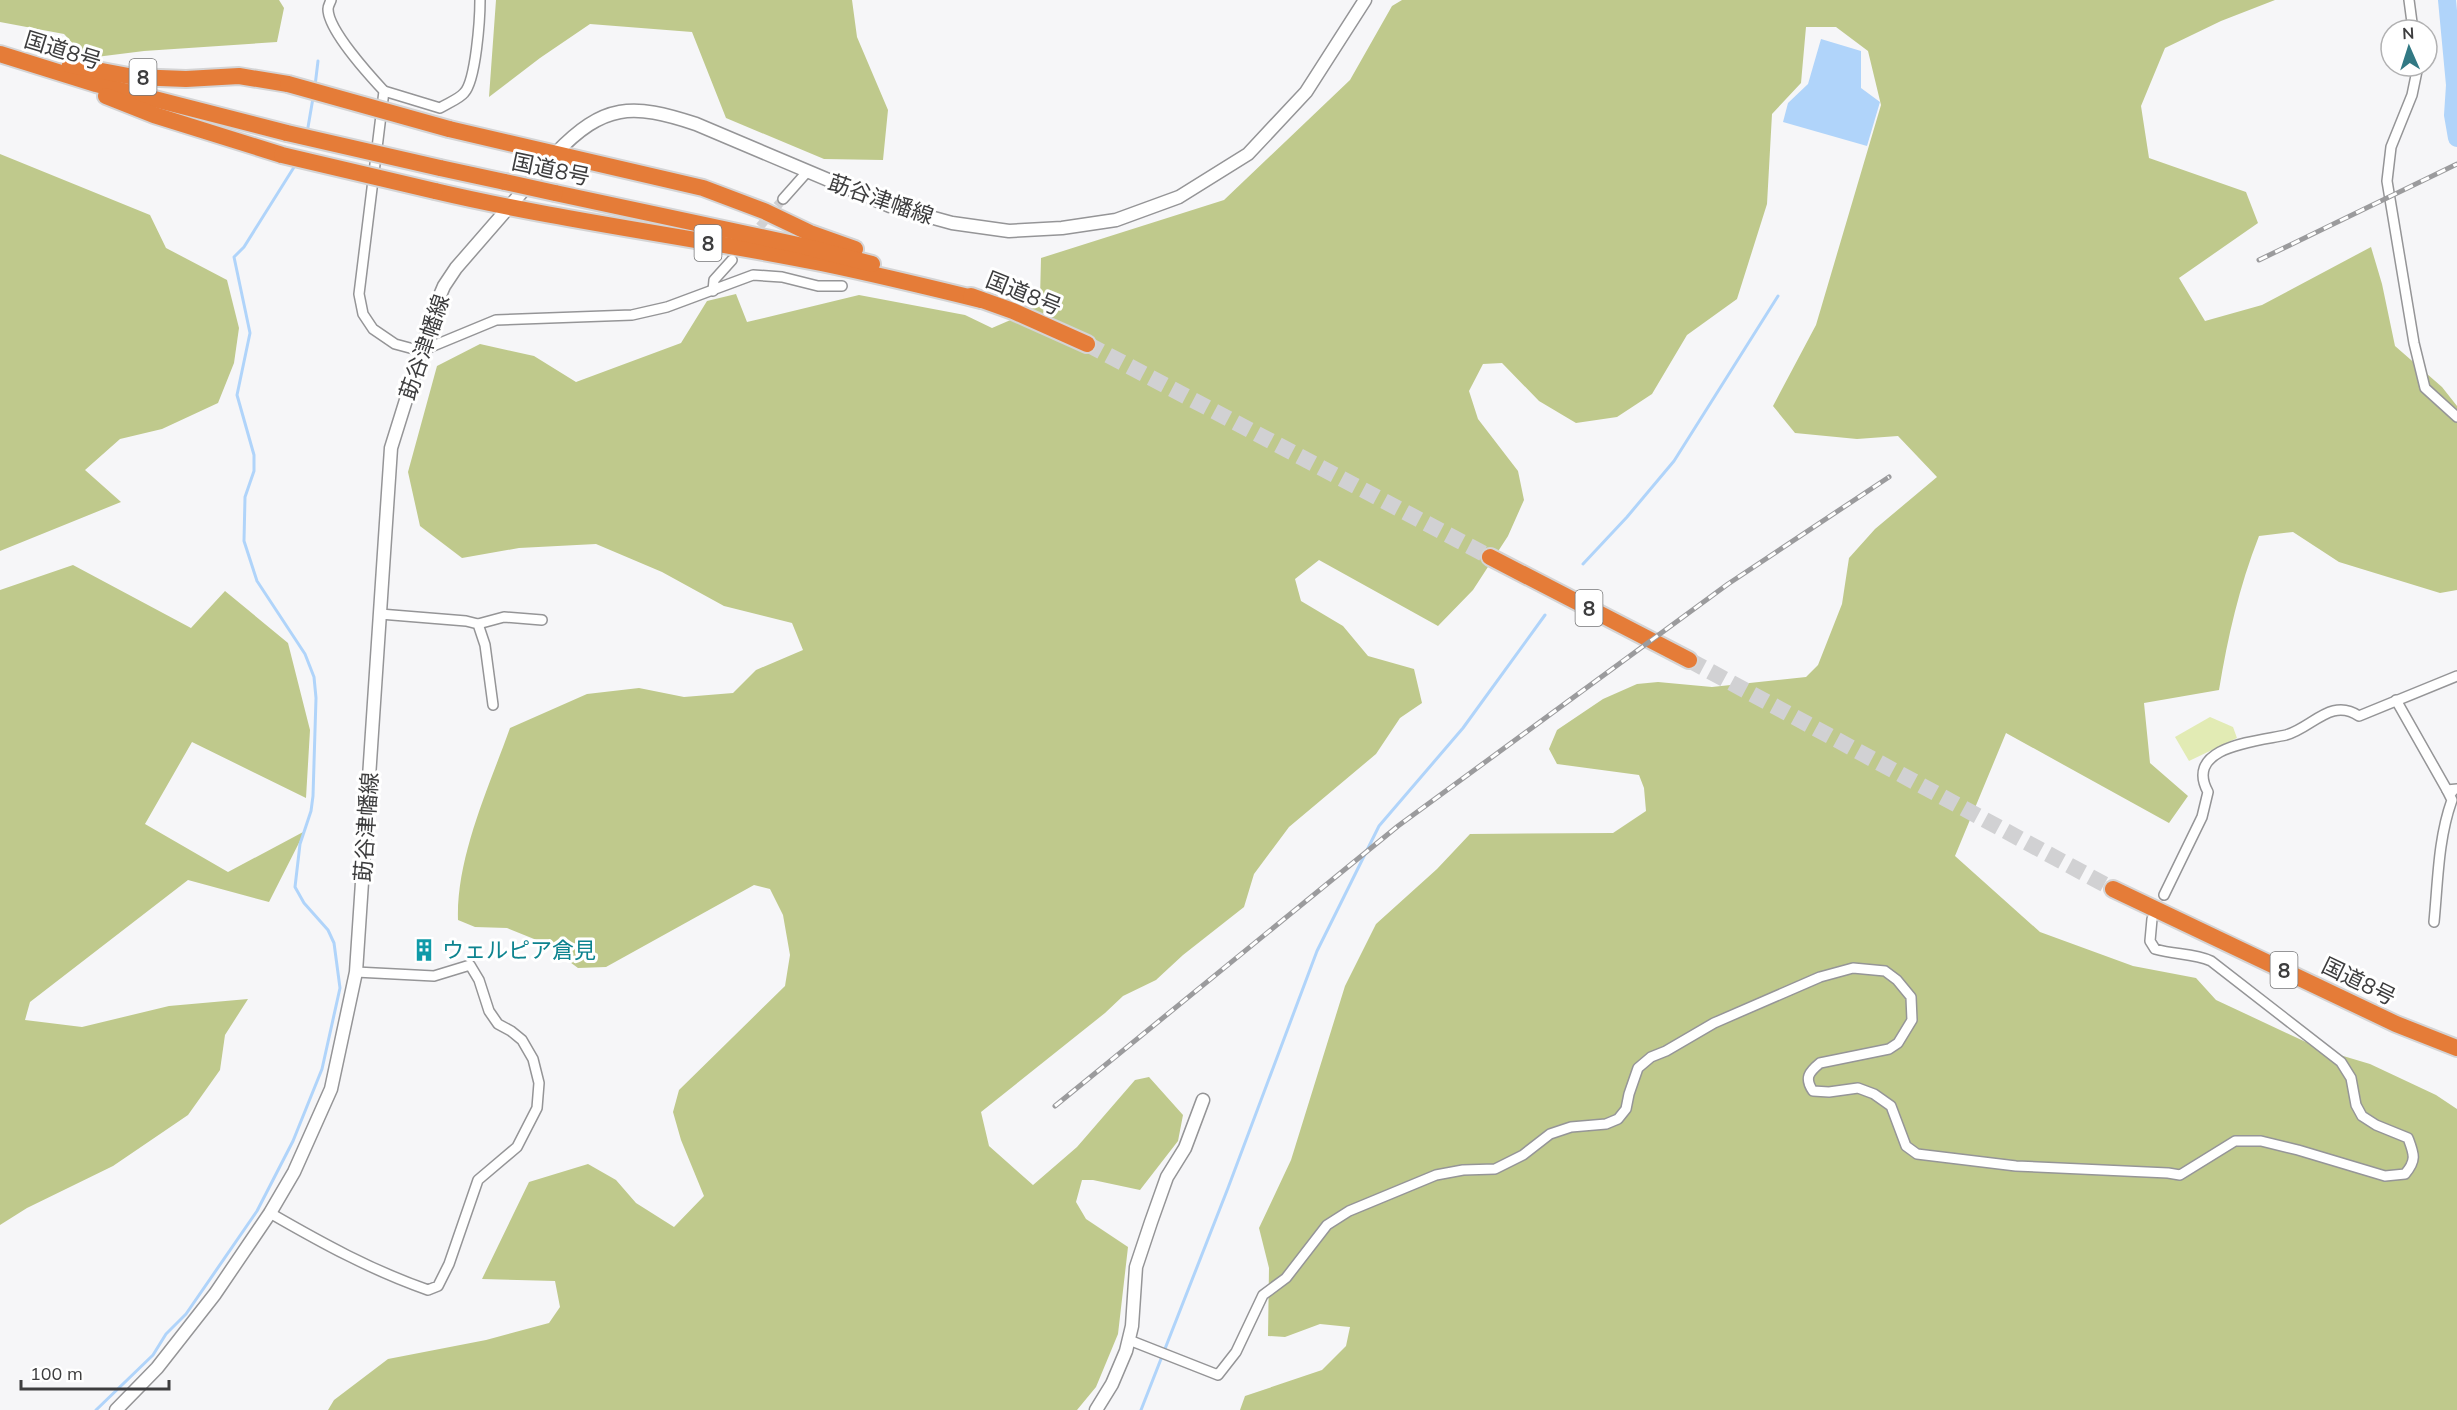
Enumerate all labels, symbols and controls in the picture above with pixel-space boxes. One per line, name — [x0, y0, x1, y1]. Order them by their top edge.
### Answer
north arrow — [2379, 18, 2439, 78]
text: N — [2402, 23, 2415, 43]
street label: 国道8号 — [21, 25, 105, 75]
road number: 8 — [130, 59, 156, 95]
street label: 国道8号 — [509, 147, 593, 191]
street label: 莇谷津幡線 — [824, 168, 938, 230]
road number: 8 — [694, 225, 722, 261]
street label: 国道8号 — [982, 265, 1066, 321]
street label: 莇谷津幡線 — [393, 290, 455, 404]
road number: 8 — [1576, 590, 1602, 626]
street label: 莇谷津幡線 — [348, 771, 384, 883]
place label: ウェルピア倉見 — [442, 936, 596, 964]
building icon: ウェルピア倉見 — [411, 937, 437, 963]
street label: 国道8号 — [2317, 951, 2401, 1011]
road number: 8 — [2270, 952, 2298, 988]
scale bar — [21, 1353, 170, 1391]
text: 100 m — [30, 1362, 83, 1385]

